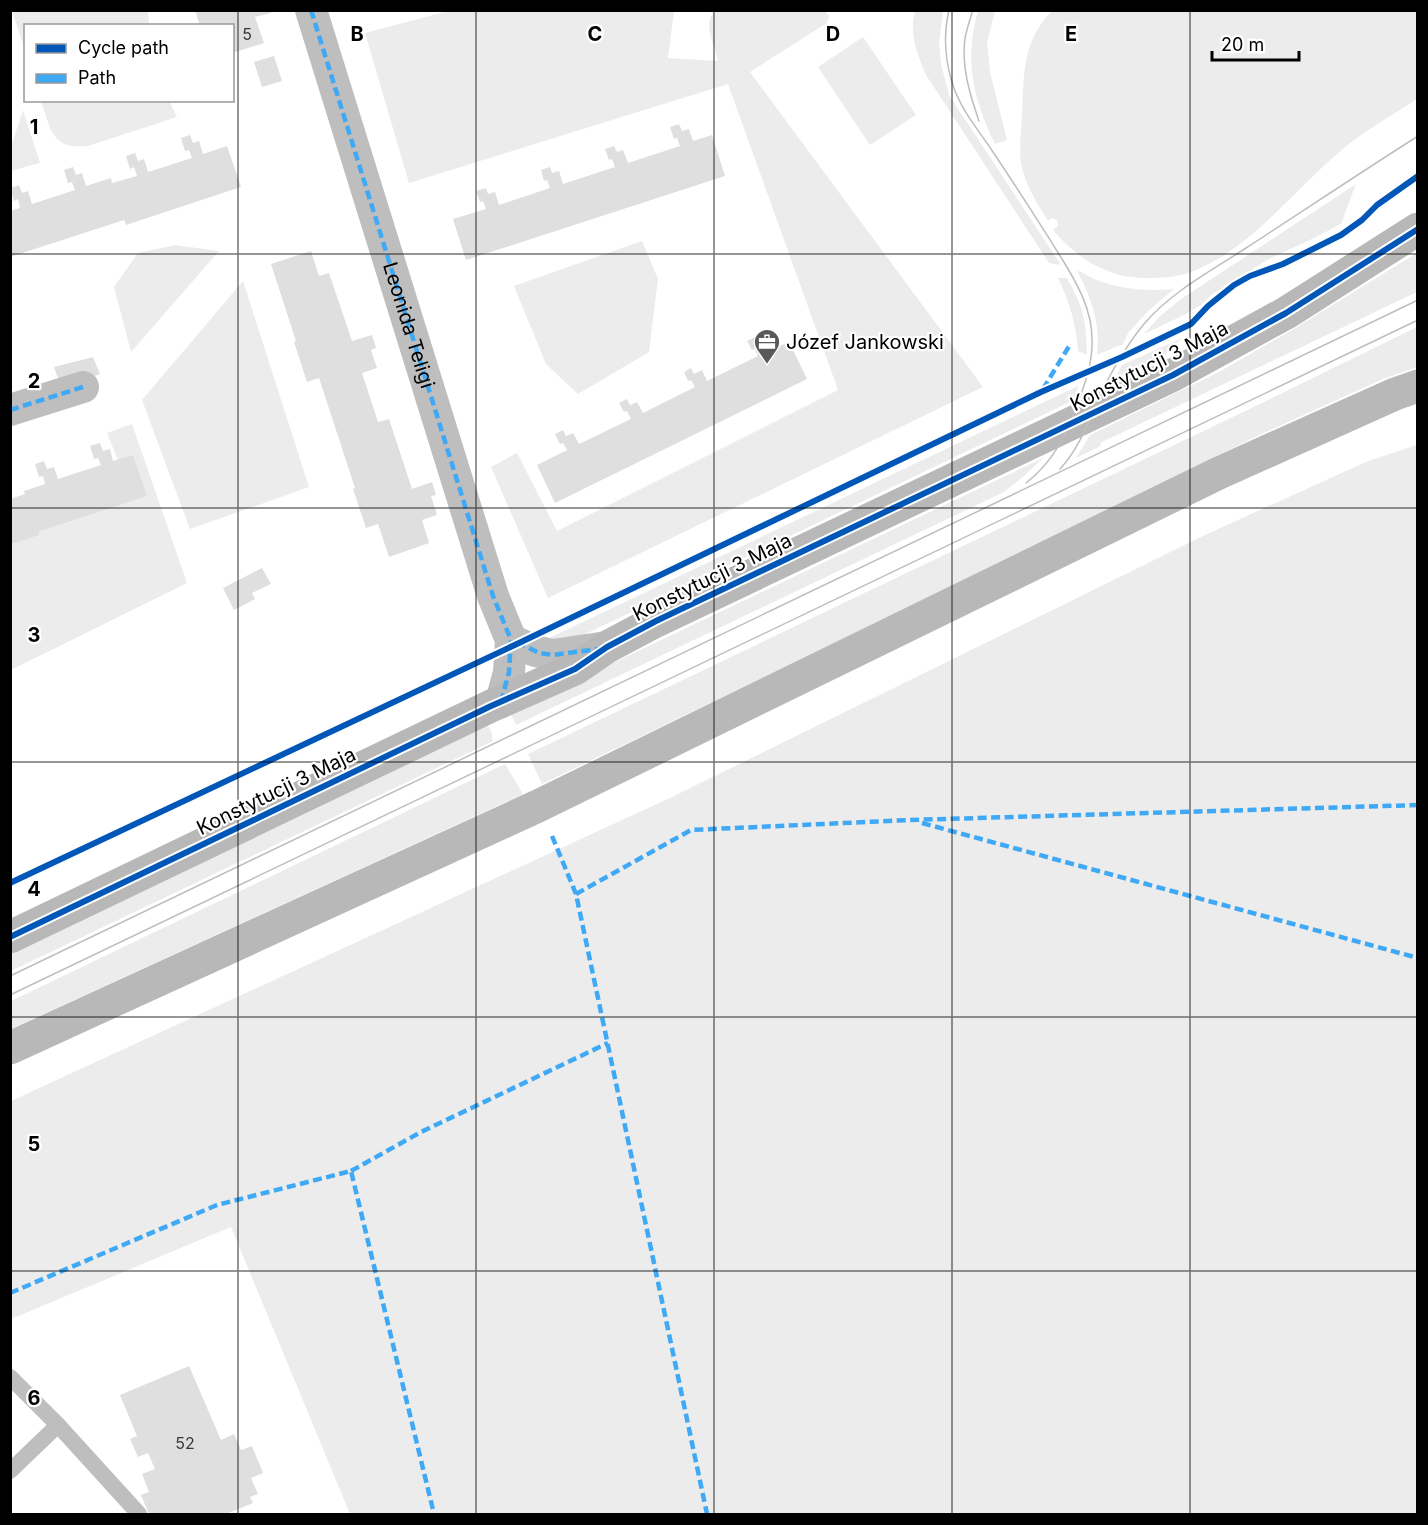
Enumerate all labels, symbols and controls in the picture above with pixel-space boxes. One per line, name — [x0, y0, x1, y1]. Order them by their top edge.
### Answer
text: B — [350, 22, 364, 46]
text: C — [588, 22, 602, 46]
text: D — [826, 22, 840, 46]
text: E — [1065, 22, 1077, 46]
legend — [24, 24, 234, 102]
house number: 5 — [242, 24, 252, 44]
scale bar — [1212, 24, 1299, 62]
text: 20 m — [1221, 34, 1264, 55]
text: Cycle path — [78, 37, 169, 58]
text: Path — [78, 67, 116, 88]
text: 1 — [30, 115, 38, 139]
street label: Leonida Teligi — [378, 259, 440, 391]
street label: Konstytucji 3 Maja — [1066, 316, 1232, 416]
office icon: Józef Jankowski — [752, 327, 782, 365]
place label: Józef Jankowski — [786, 330, 944, 354]
text: 2 — [28, 369, 40, 393]
street label: Konstytucji 3 Maja — [629, 528, 795, 626]
text: 3 — [28, 623, 40, 647]
street label: Konstytucji 3 Maja — [193, 742, 359, 840]
text: 4 — [27, 877, 41, 901]
text: 5 — [28, 1132, 40, 1156]
text: 6 — [28, 1386, 41, 1410]
house number: 52 — [175, 1433, 195, 1453]

